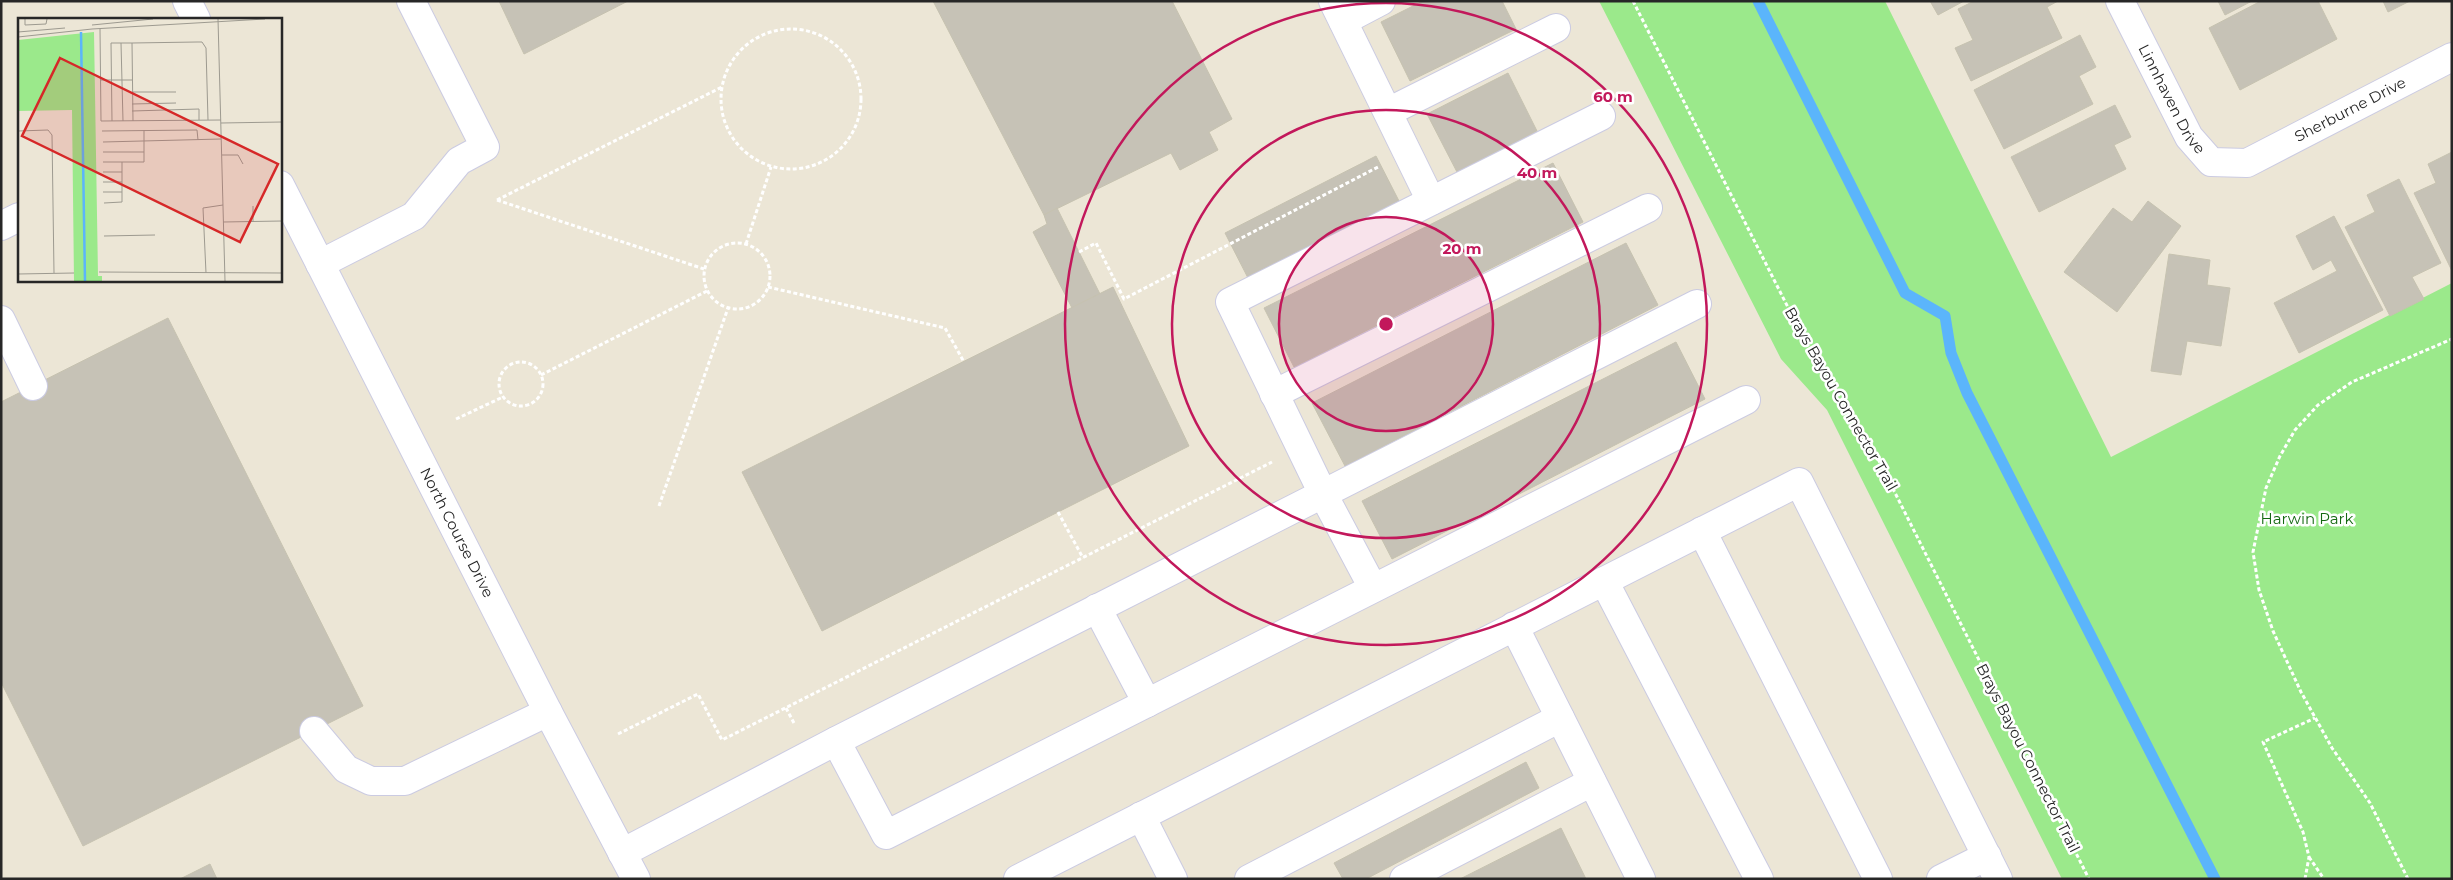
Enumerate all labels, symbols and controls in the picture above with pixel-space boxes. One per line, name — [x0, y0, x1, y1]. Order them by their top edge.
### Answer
inset map — [18, 18, 281, 281]
street label: Linnhaven Drive — [2135, 41, 2210, 158]
street label: Sherburne Drive — [2291, 73, 2409, 146]
text: 60 m — [1593, 87, 1633, 106]
text: 40 m — [1517, 163, 1557, 182]
text: 20 m — [1442, 239, 1482, 258]
street label: Brays Bayou Connector Trail — [1781, 303, 1902, 494]
centre of rings — [1377, 315, 1395, 333]
street label: North Course Drive — [416, 464, 498, 601]
park label: Harwin Park — [2261, 509, 2353, 528]
street label: Brays Bayou Connector Trail — [1972, 660, 2084, 855]

